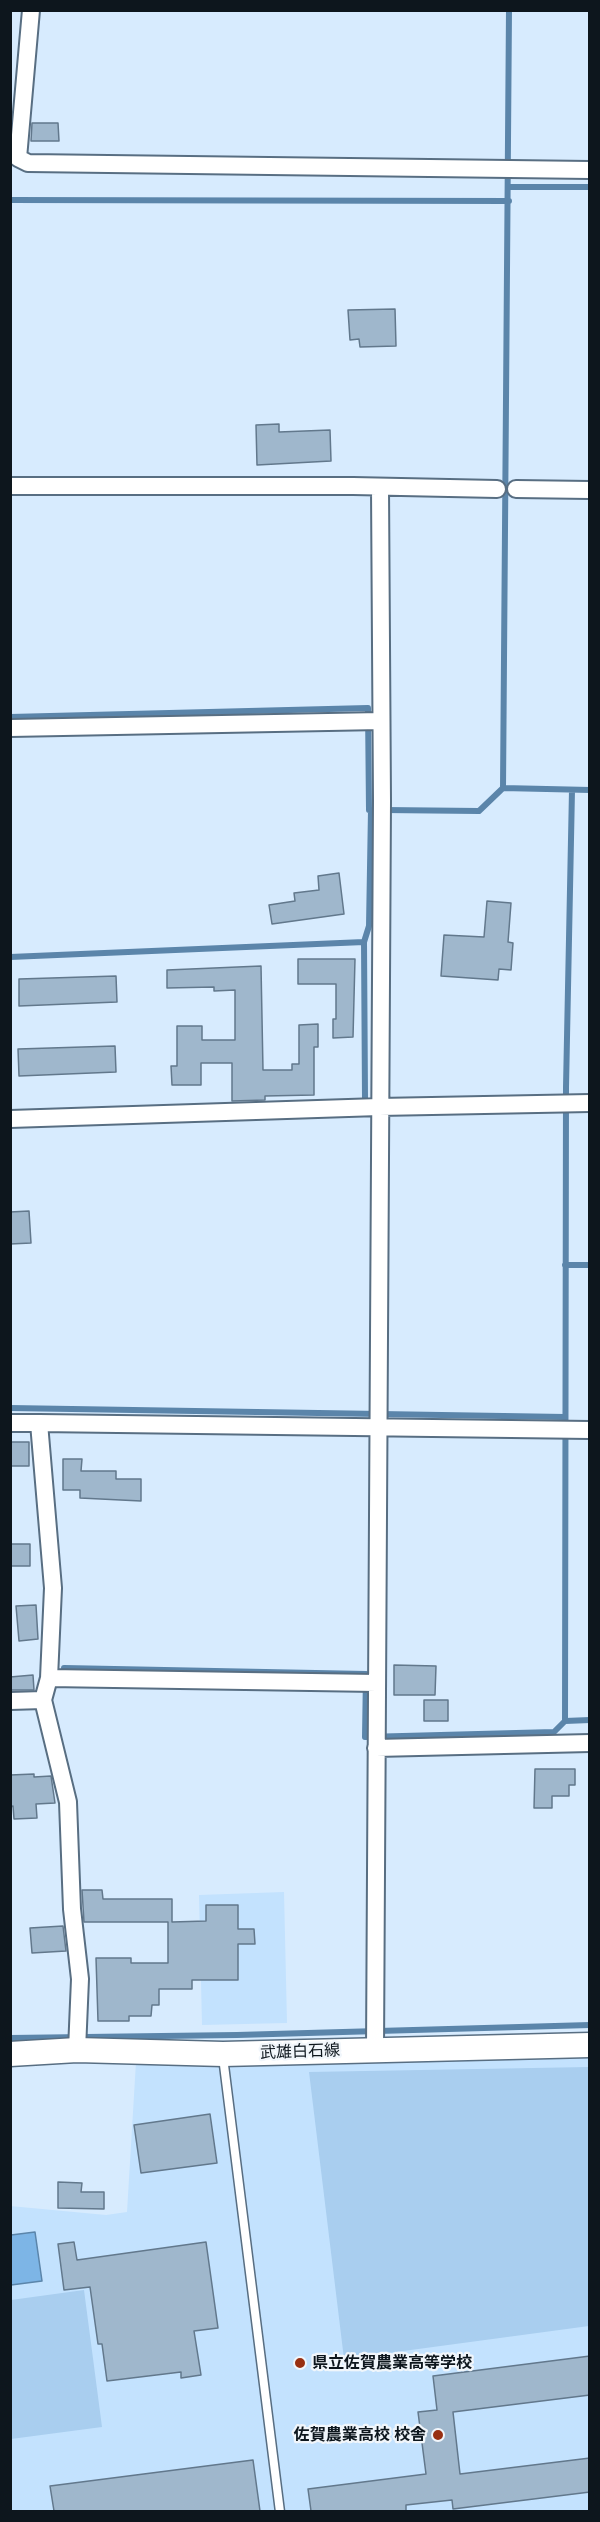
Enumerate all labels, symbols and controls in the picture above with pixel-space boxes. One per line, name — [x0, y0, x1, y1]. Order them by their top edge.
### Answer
street label: 武雄白石線 — [260, 2041, 340, 2063]
place label: 県立佐賀農業高等学校 — [312, 2353, 472, 2373]
marker: 県立佐賀農業高等学校 — [293, 2356, 307, 2370]
place label: 佐賀農業高校 校舎 — [294, 2425, 426, 2445]
marker: 佐賀農業高校 校舎 — [431, 2428, 445, 2442]

